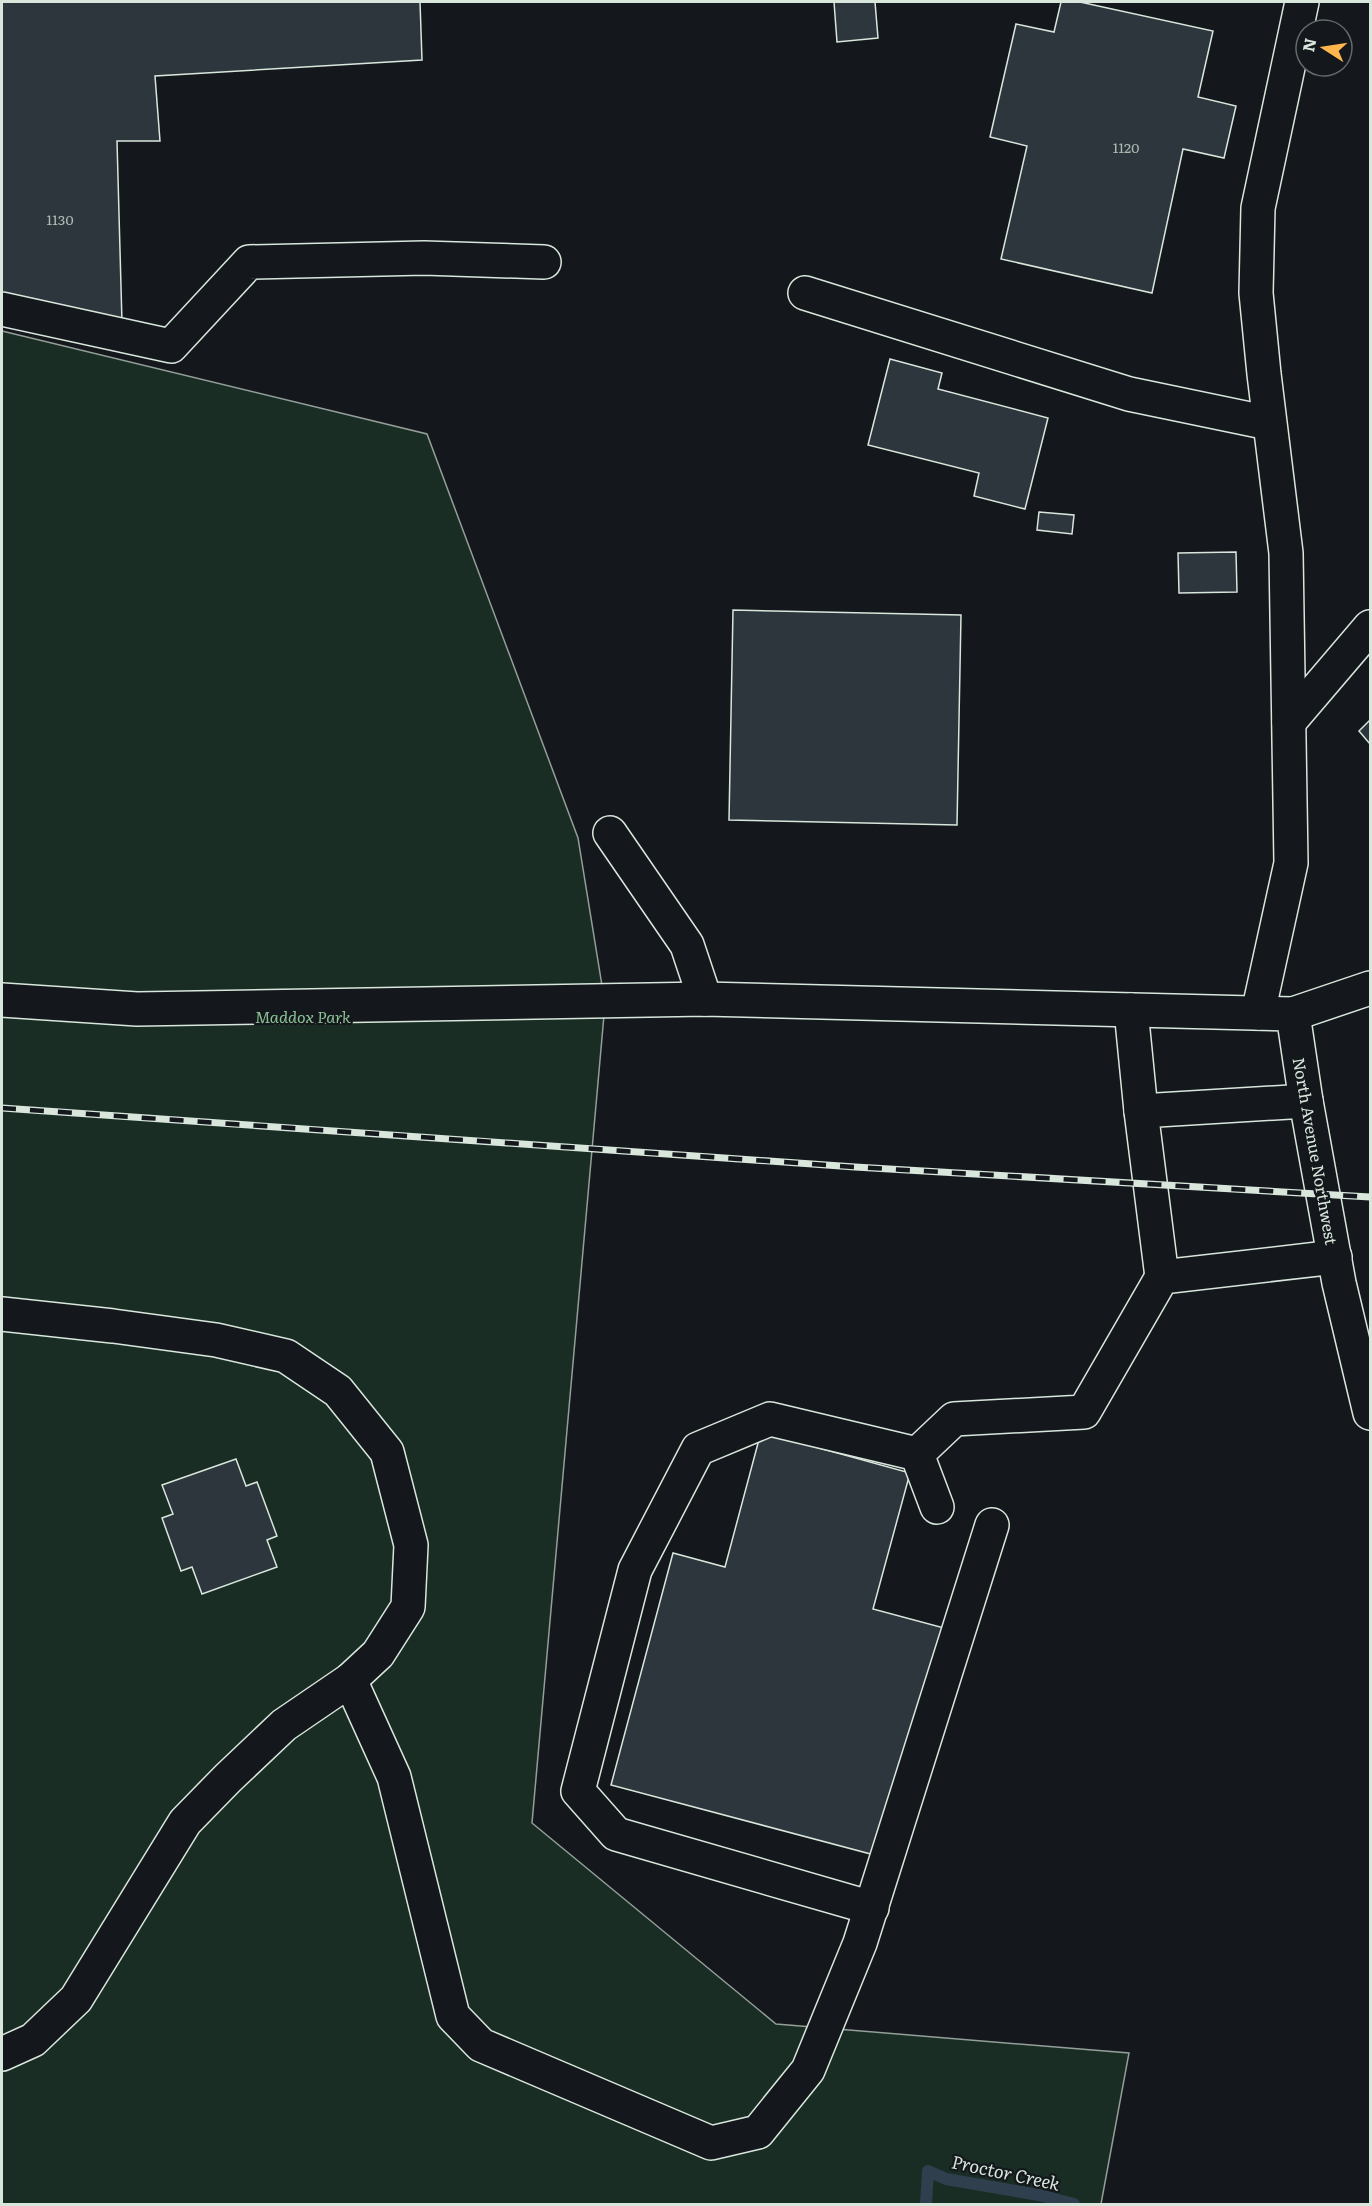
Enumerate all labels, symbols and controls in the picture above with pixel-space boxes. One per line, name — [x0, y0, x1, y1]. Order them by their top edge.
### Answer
north arrow — [1294, 18, 1354, 78]
text: N — [1295, 36, 1321, 54]
house number: 1120 — [1113, 137, 1139, 157]
house number: 1130 — [46, 209, 74, 229]
park label: Maddox Park — [255, 1004, 351, 1028]
street label: North Avenue Northwest — [1288, 1055, 1344, 1247]
water label: Proctor Creek — [949, 2147, 1063, 2197]

